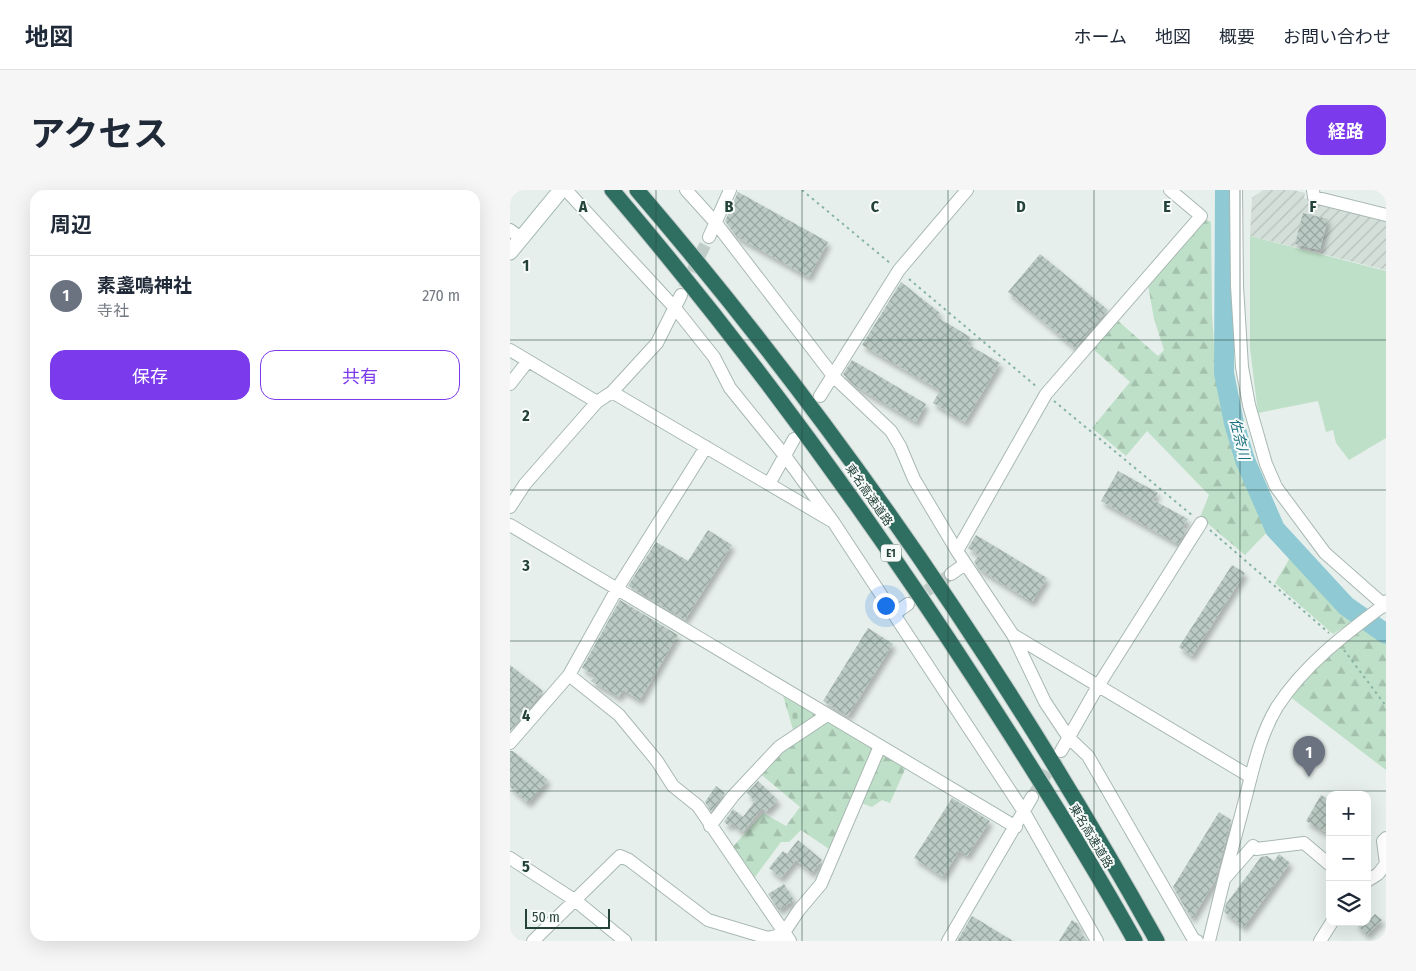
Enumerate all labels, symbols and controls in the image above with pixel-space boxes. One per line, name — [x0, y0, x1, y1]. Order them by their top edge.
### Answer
text: 地図 — [25, 23, 73, 51]
text: ホーム — [1074, 26, 1127, 48]
text: 地図 — [1155, 26, 1191, 48]
text: 概要 — [1219, 26, 1255, 48]
text: お問い合わせ — [1283, 26, 1391, 48]
button: 経路 — [1306, 105, 1386, 155]
text: アクセス — [30, 113, 168, 155]
text: A — [578, 197, 588, 216]
text: B — [725, 197, 734, 216]
text: C — [871, 197, 880, 216]
text: D — [1016, 197, 1026, 216]
text: E — [1163, 197, 1171, 216]
text: F — [1309, 197, 1317, 216]
text: 周辺 — [50, 212, 92, 238]
text: 1 — [523, 256, 529, 275]
text: 素盞鳴神社 — [97, 274, 192, 297]
text: 1 — [63, 286, 69, 305]
text: 270 m — [422, 286, 460, 305]
text: 寺社 — [97, 301, 129, 320]
button: 保存 — [50, 350, 250, 400]
button: 共有 — [260, 350, 460, 400]
text: 2 — [521, 406, 530, 425]
water label: 佐奈川 — [1226, 417, 1253, 463]
street label: 東名高速道路 — [843, 461, 895, 529]
road number: E1 — [881, 544, 901, 562]
text: 3 — [521, 556, 530, 575]
your location — [873, 593, 899, 619]
text: 4 — [522, 706, 530, 725]
pin: 1 — [1293, 736, 1325, 777]
map controls — [1326, 791, 1371, 926]
button: + — [1326, 791, 1371, 836]
street label: 東名高速道路 — [1066, 802, 1116, 870]
button: − — [1326, 836, 1371, 881]
text: 5 — [522, 857, 530, 876]
button: layers — [1326, 881, 1371, 926]
scale bar — [525, 906, 610, 929]
text: 50 m — [532, 909, 560, 926]

